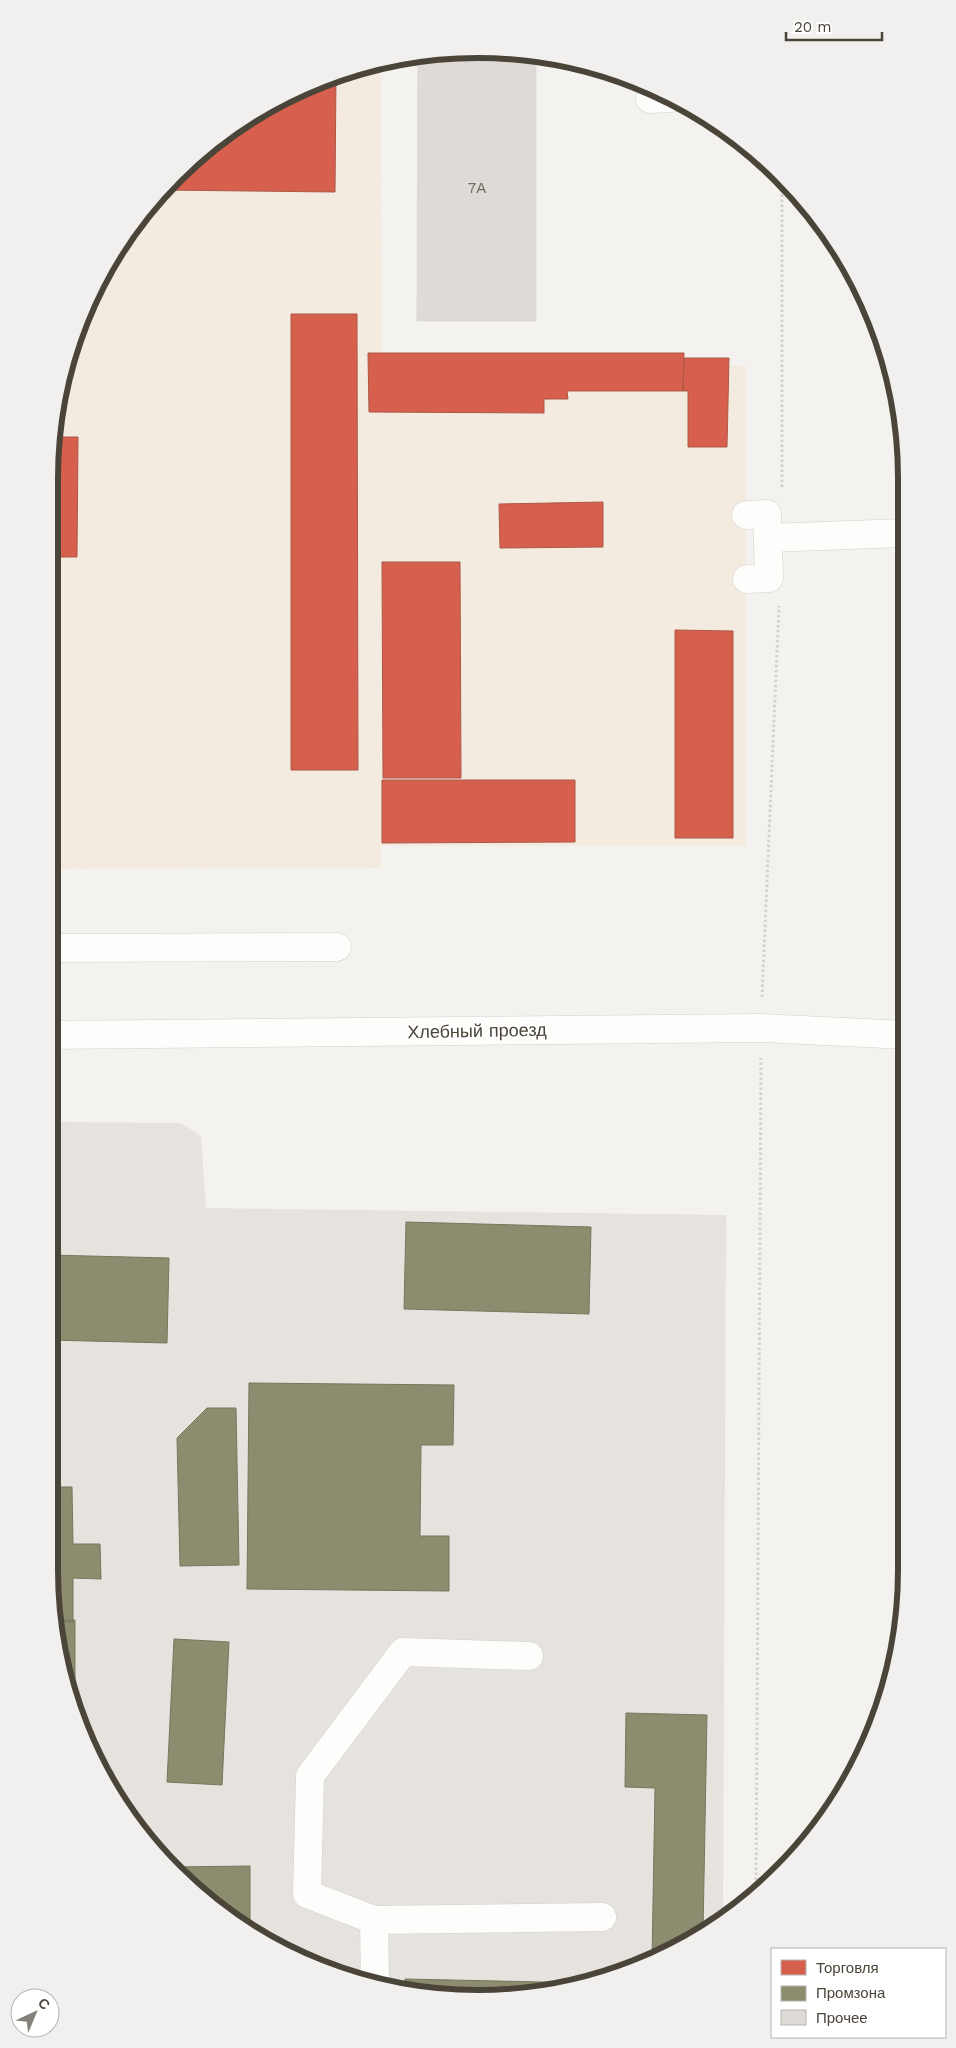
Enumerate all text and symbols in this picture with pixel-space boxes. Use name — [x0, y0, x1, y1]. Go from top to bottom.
scale bar — [786, 10, 882, 42]
text: 20 m — [794, 18, 832, 36]
house number: 7А — [468, 179, 486, 197]
street label: Хлебный проезд — [407, 1019, 547, 1042]
legend — [771, 1948, 946, 2038]
text: Торговля — [816, 1959, 879, 1977]
text: Промзона — [816, 1984, 886, 2002]
north arrow — [10, 1988, 60, 2038]
text: С — [35, 1994, 53, 2013]
text: Прочее — [816, 2009, 868, 2027]

